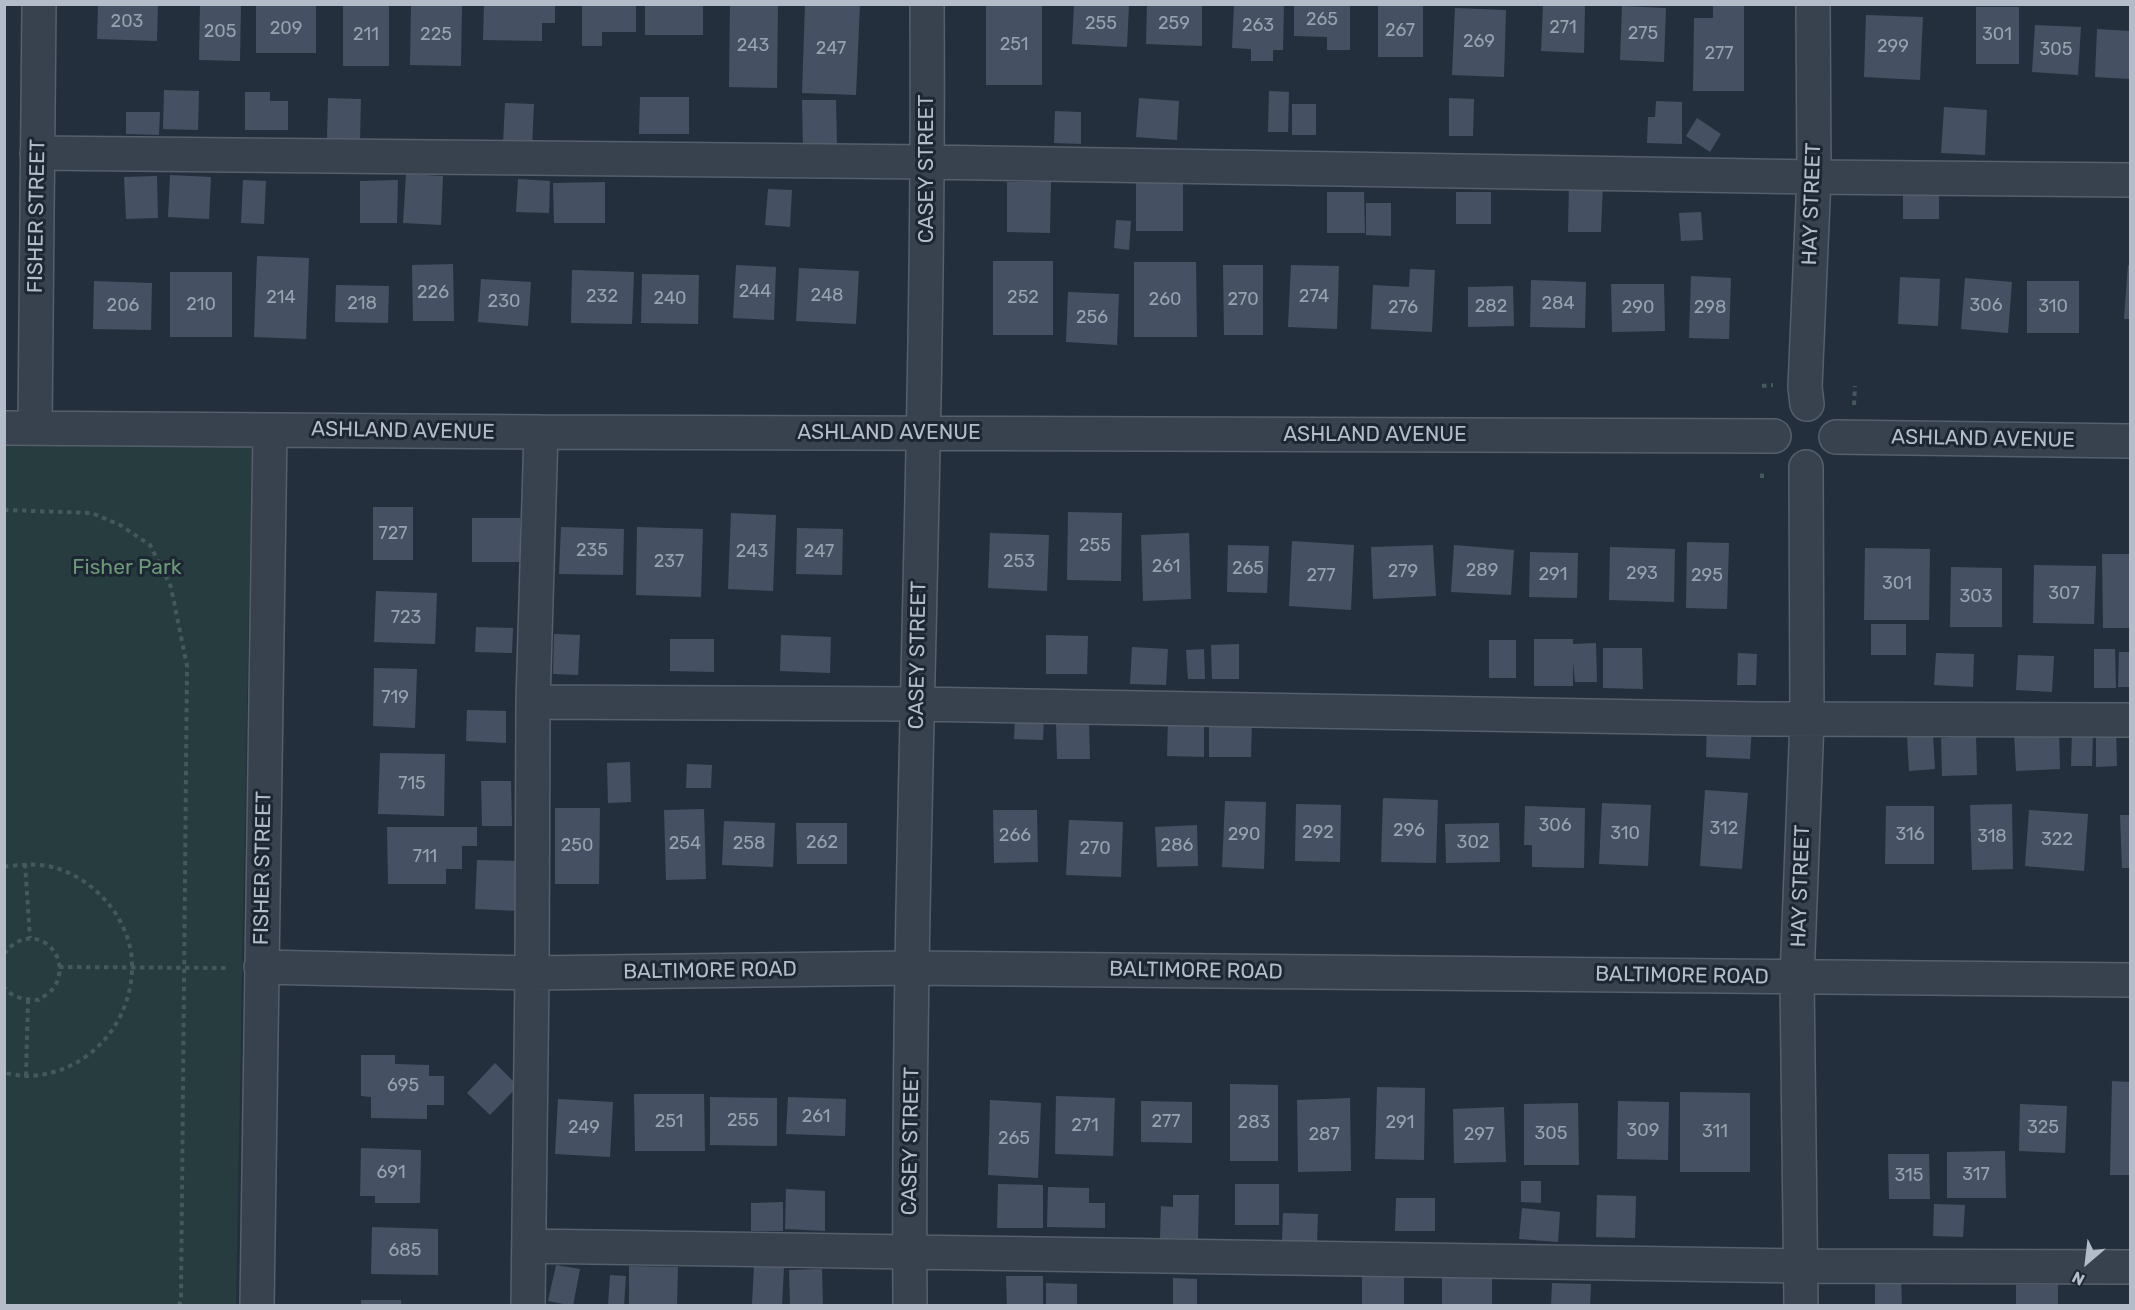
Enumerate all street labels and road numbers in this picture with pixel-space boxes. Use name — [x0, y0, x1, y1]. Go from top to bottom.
street label: CASEY STREET — [914, 95, 940, 243]
street label: FISHER STREET — [23, 139, 51, 293]
street label: HAY STREET — [1797, 142, 1827, 266]
street label: ASHLAND AVENUE — [311, 417, 495, 445]
street label: ASHLAND AVENUE — [797, 420, 981, 446]
street label: ASHLAND AVENUE — [1283, 422, 1467, 448]
street label: ASHLAND AVENUE — [1891, 425, 2075, 453]
street label: CASEY STREET — [904, 580, 932, 730]
street label: FISHER STREET — [249, 791, 277, 945]
street label: HAY STREET — [1786, 824, 1816, 948]
street label: BALTIMORE ROAD — [623, 957, 797, 985]
street label: BALTIMORE ROAD — [1109, 957, 1283, 985]
street label: BALTIMORE ROAD — [1595, 962, 1769, 990]
street label: CASEY STREET — [897, 1066, 925, 1216]

